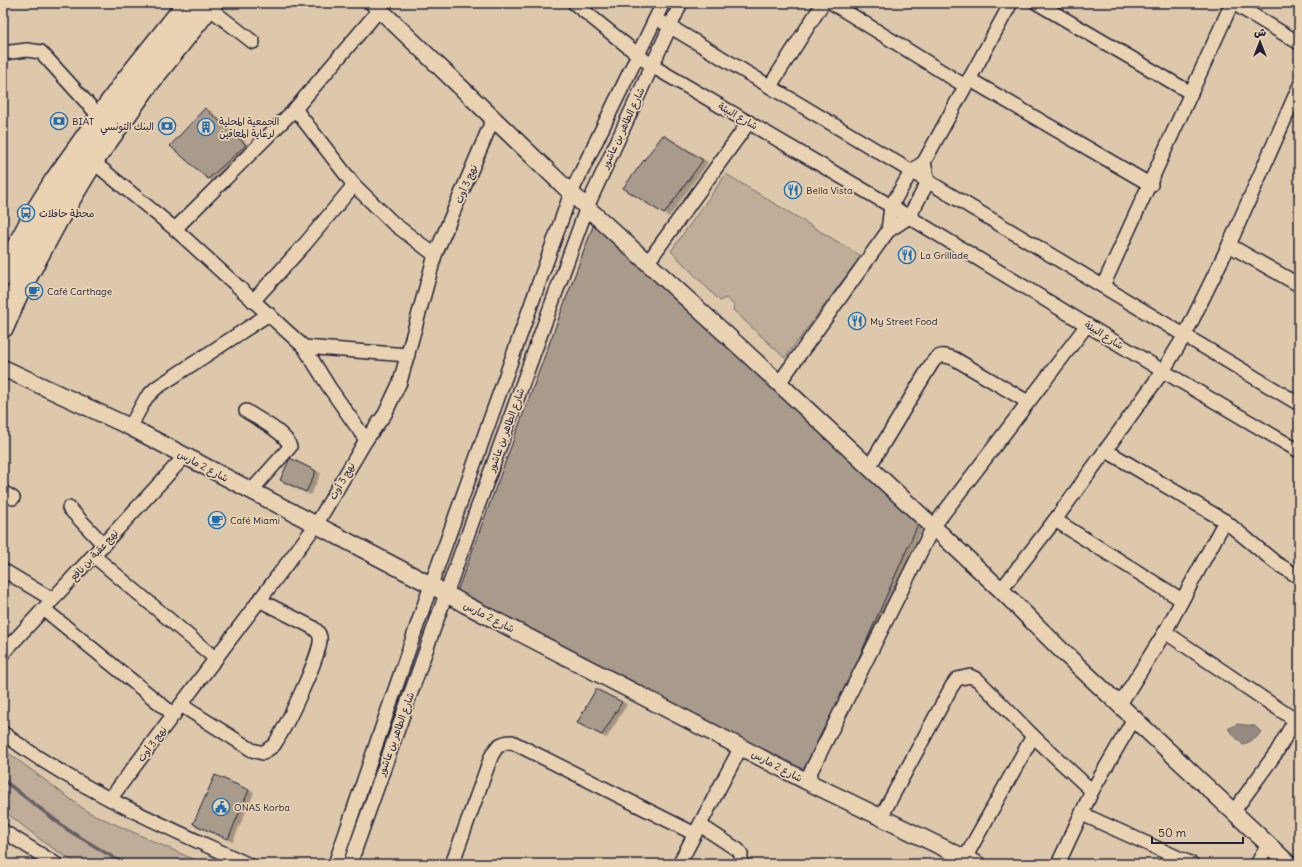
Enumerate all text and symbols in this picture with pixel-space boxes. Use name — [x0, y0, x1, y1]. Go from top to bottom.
north arrow — [1240, 22, 1280, 62]
text: ش — [1254, 25, 1266, 39]
street label: شارع الطاهر بن عاشور — [598, 85, 649, 172]
street label: شارع البيئة — [715, 99, 760, 134]
bank icon: BIAT — [49, 111, 69, 131]
place label: BIAT — [72, 115, 94, 128]
place label: الجمعية المحلية لرعاية المعاقين — [219, 115, 279, 140]
bank icon: البنك التونسي — [157, 116, 177, 136]
building icon: الجمعية المحلية لرعاية المعاقين — [196, 117, 216, 137]
place label: البنك التونسي — [100, 120, 154, 136]
street label: نهج 3 أوت — [452, 162, 481, 206]
restaurant icon: Bella Vista — [783, 180, 803, 200]
place label: Bella Vista — [806, 184, 853, 197]
bus stop icon: محطة حافلات — [16, 203, 36, 223]
place label: محطة حافلات — [39, 207, 94, 220]
restaurant icon: La Grillade — [897, 245, 917, 265]
place label: La Grillade — [920, 249, 968, 262]
cafe icon: Café Carthage — [24, 281, 44, 301]
place label: Café Carthage — [47, 285, 112, 298]
restaurant icon: My Street Food — [847, 311, 867, 331]
place label: My Street Food — [870, 315, 938, 328]
street label: شارع البيئة — [1082, 318, 1126, 353]
street label: شارع الطاهر بن عاشور — [485, 386, 528, 475]
street label: شارع 2 مارس — [175, 447, 231, 486]
street label: نهج 3 أوت — [326, 460, 359, 503]
cafe icon: Café Miami — [207, 510, 227, 530]
place label: Café Miami — [230, 514, 280, 527]
street label: نهج عقبة بن نافع — [67, 527, 123, 585]
street label: شارع 2 مارس — [461, 599, 517, 636]
street label: شارع الطاهر بن عاشور — [375, 690, 418, 779]
street label: نهج 3 أوت — [134, 724, 170, 765]
street label: شارع 2 مارس — [749, 747, 805, 786]
public building icon: ONAS Korba — [211, 797, 231, 817]
place label: ONAS Korba — [234, 801, 290, 814]
scale bar — [1152, 819, 1243, 845]
text: 50 m — [1158, 825, 1187, 840]

